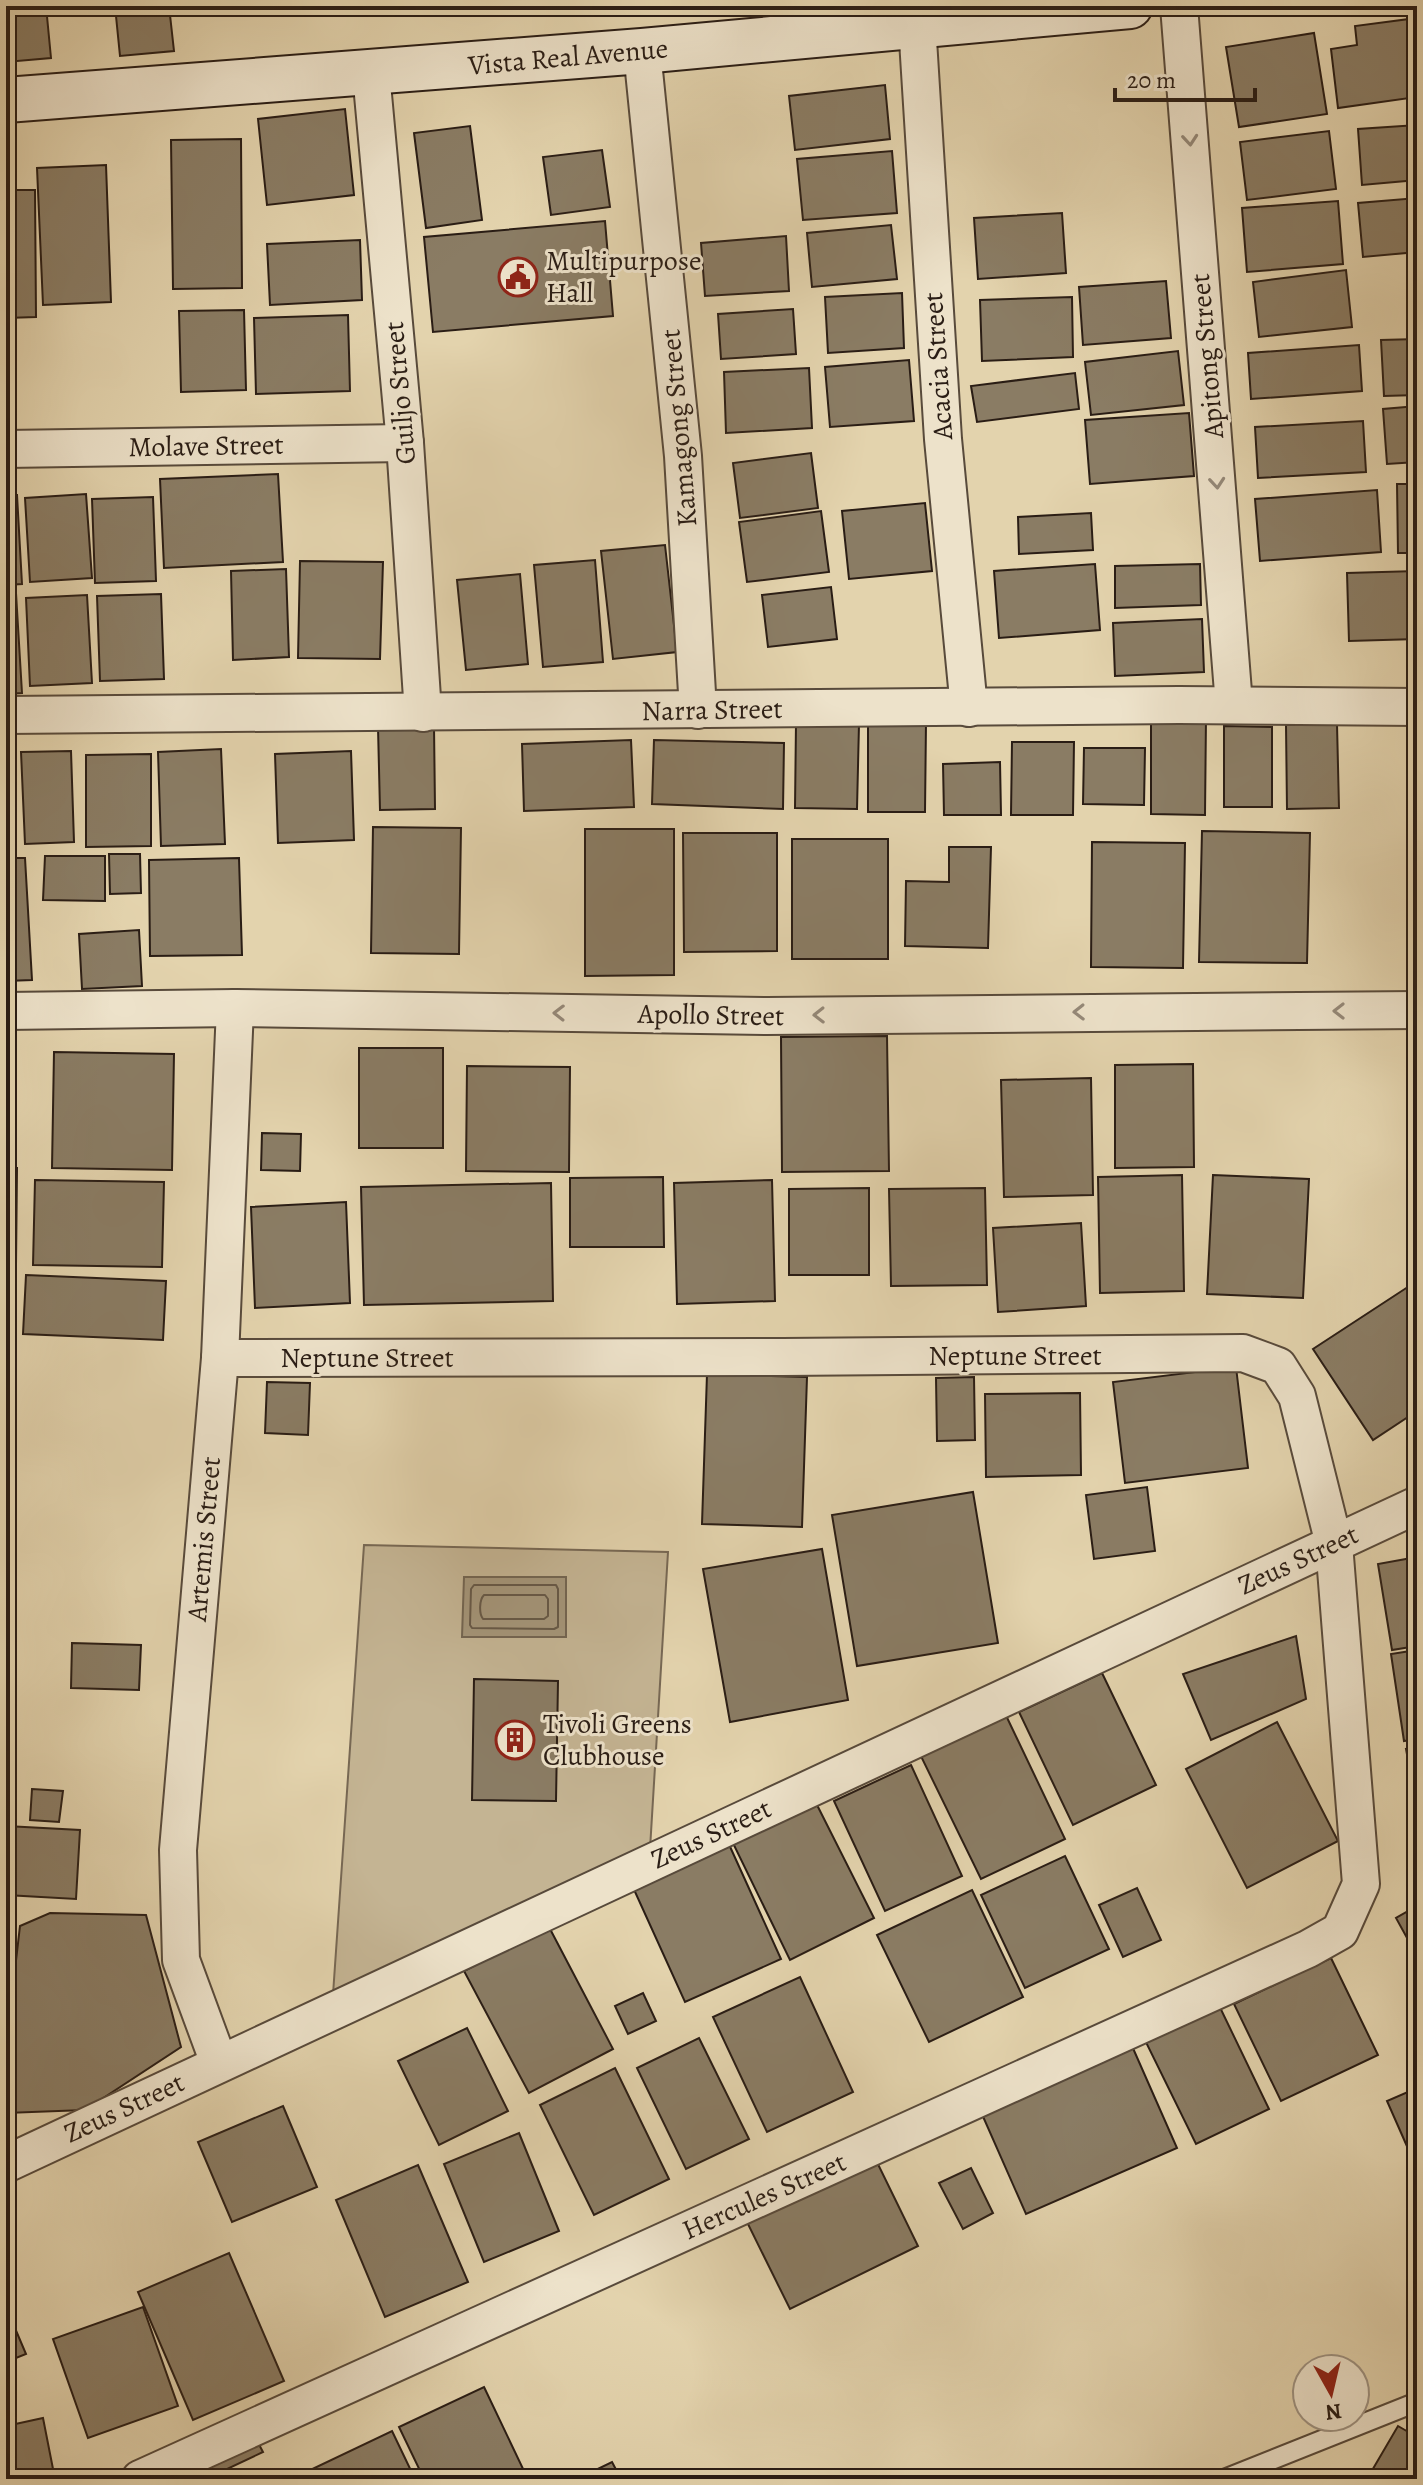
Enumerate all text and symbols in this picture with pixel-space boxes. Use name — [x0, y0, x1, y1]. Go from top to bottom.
street label: Vista Real Avenue — [465, 29, 670, 85]
scale bar — [1115, 52, 1255, 102]
text: 20 m — [1127, 64, 1176, 96]
one-way arrow — [1181, 134, 1198, 147]
place label: Multipurpose Hall — [546, 242, 701, 312]
public building icon: Multipurpose Hall — [497, 256, 539, 298]
street label: Apitong Street — [1181, 272, 1233, 441]
street label: Acacia Street — [914, 291, 962, 442]
street label: Guiljo Street — [375, 320, 425, 466]
street label: Kamagong Street — [651, 328, 707, 528]
street label: Molave Street — [128, 426, 284, 466]
one-way arrow — [1208, 476, 1225, 489]
street label: Narra Street — [641, 690, 783, 730]
street label: Apollo Street — [636, 995, 785, 1035]
one-way arrow — [1332, 1002, 1345, 1020]
one-way arrow — [1072, 1003, 1085, 1021]
one-way arrow — [552, 1004, 565, 1022]
one-way arrow — [812, 1007, 825, 1024]
street label: Neptune Street — [928, 1337, 1102, 1375]
street label: Neptune Street — [280, 1339, 454, 1377]
street label: Artemis Street — [178, 1455, 230, 1624]
street label: Zeus Street — [1232, 1516, 1364, 1604]
place label: Tivoli Greens Clubhouse — [543, 1705, 692, 1775]
building icon: Tivoli Greens Clubhouse — [494, 1719, 536, 1761]
street label: Zeus Street — [645, 1790, 777, 1878]
street label: Zeus Street — [58, 2064, 190, 2152]
street label: Hercules Street — [676, 2143, 852, 2249]
north arrow — [1291, 2353, 1371, 2433]
text: N — [1324, 2396, 1344, 2428]

